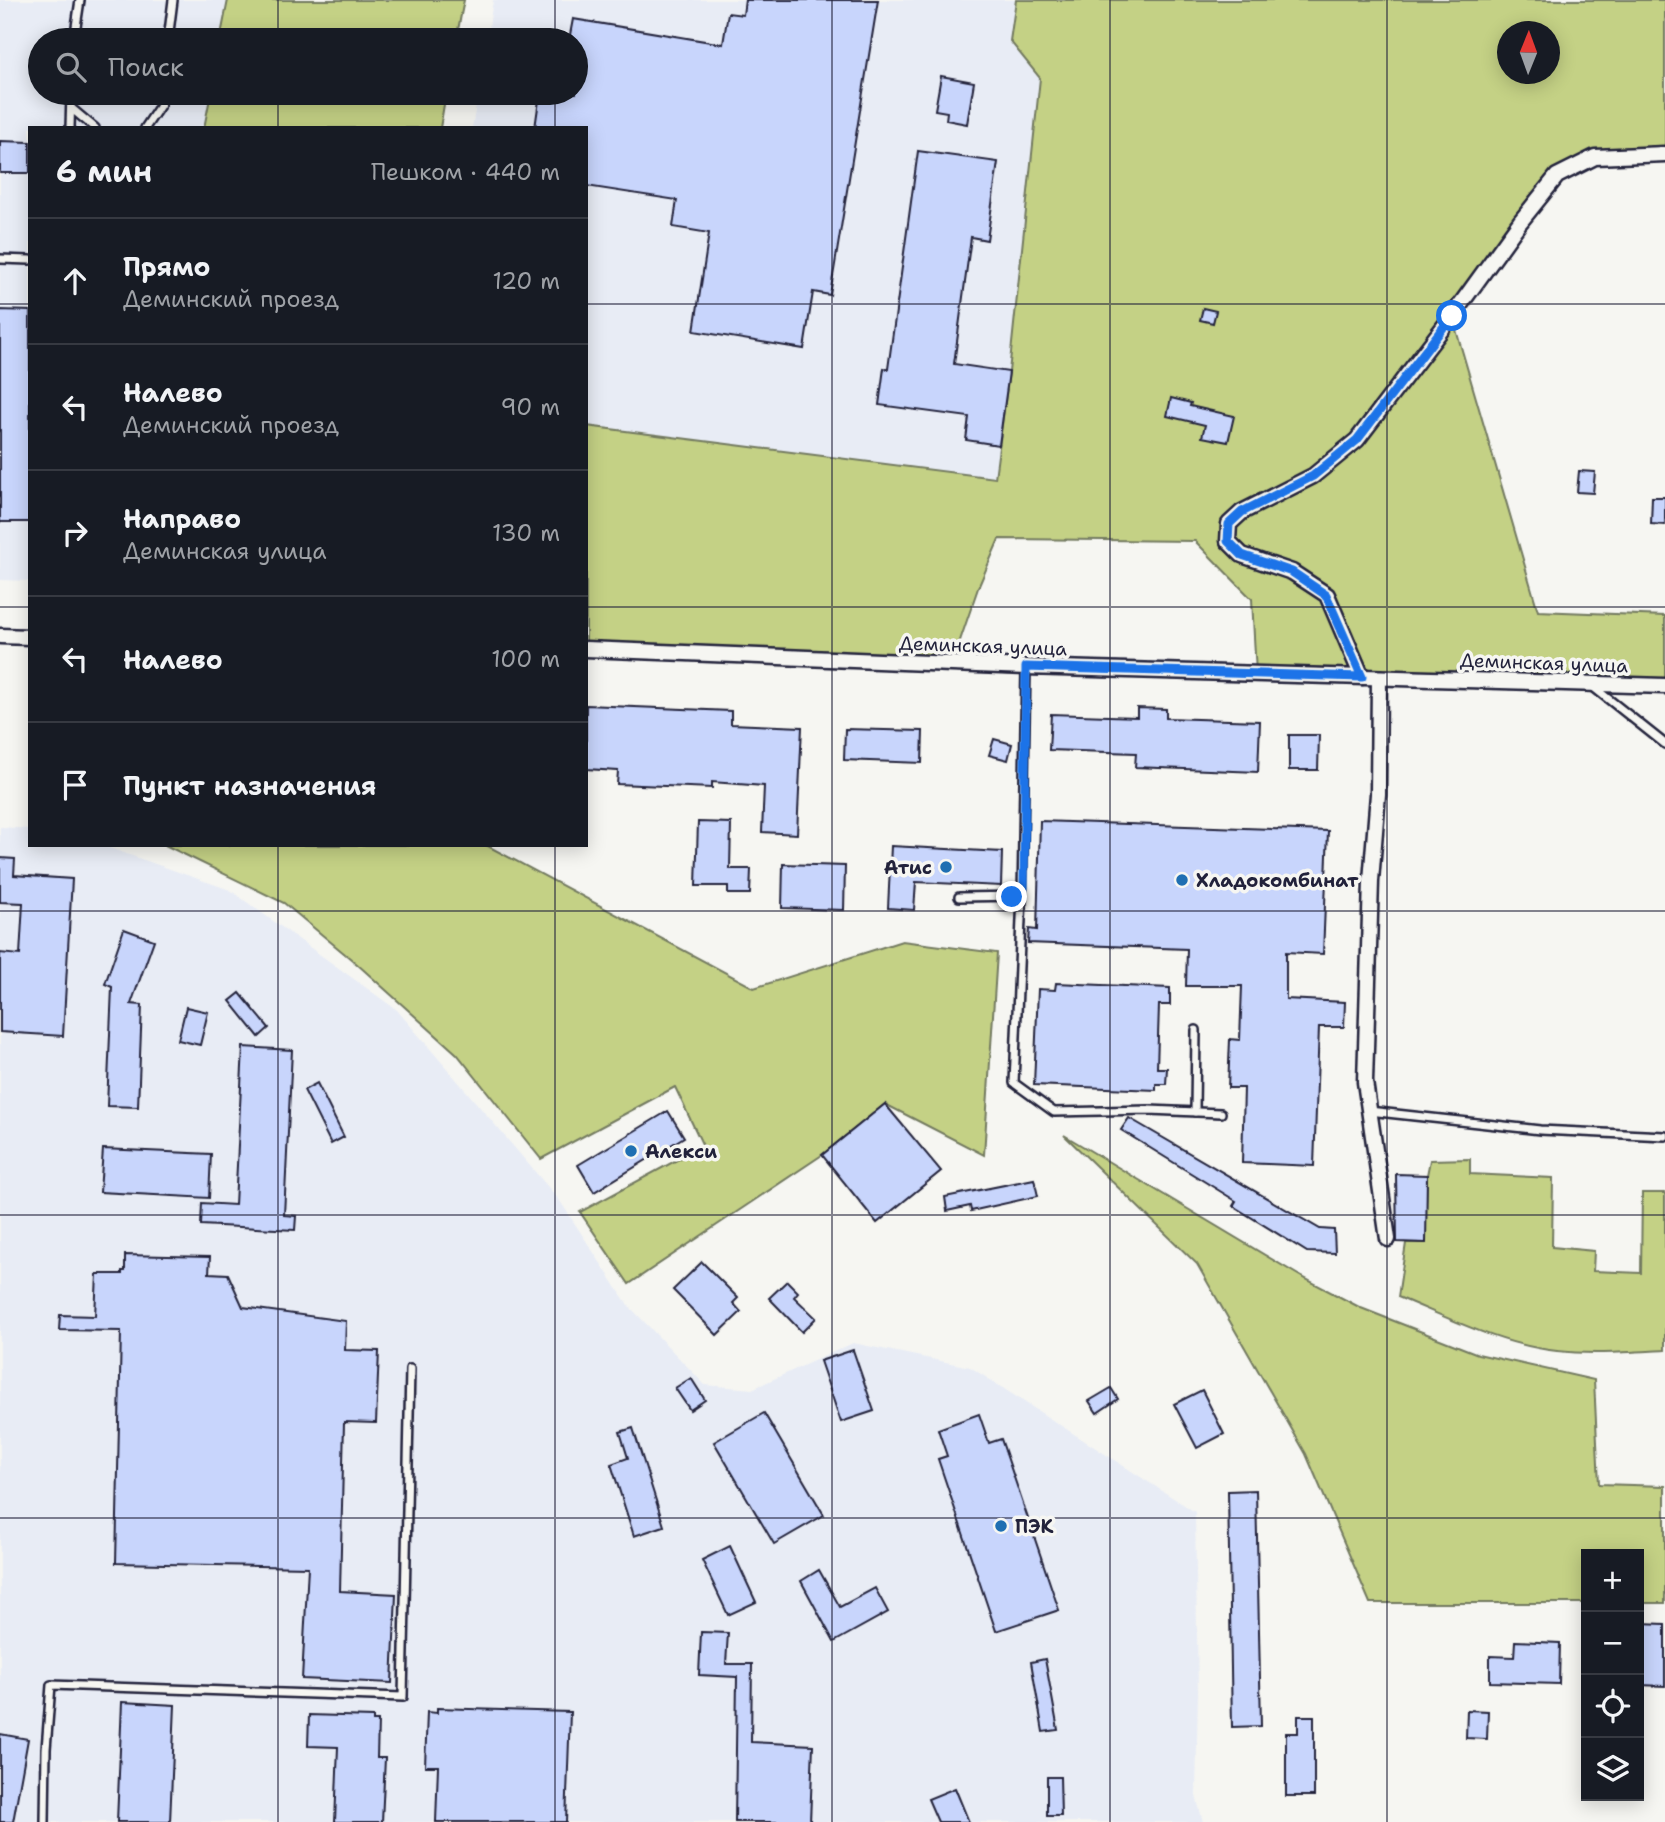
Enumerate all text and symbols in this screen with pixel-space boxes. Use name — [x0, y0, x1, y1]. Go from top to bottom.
north arrow — [1497, 21, 1560, 84]
search box — [28, 28, 588, 105]
icon: search — [52, 48, 90, 86]
text: Поиск — [108, 49, 184, 84]
text: 6 мин — [56, 151, 152, 192]
text: Пешком · 440 m — [371, 157, 560, 187]
text: Прямо — [123, 249, 211, 284]
icon: ahead — [56, 262, 94, 300]
text: 120 m — [492, 266, 560, 296]
text: Деминский проезд — [123, 284, 339, 314]
route start — [1436, 300, 1467, 331]
text: Налево — [123, 375, 223, 410]
icon: left — [56, 388, 94, 426]
text: 90 m — [500, 392, 560, 422]
text: Деминский проезд — [123, 410, 339, 440]
text: Направо — [123, 501, 241, 536]
icon: right — [56, 514, 94, 552]
text: 130 m — [492, 518, 560, 548]
text: Деминская улица — [123, 536, 327, 566]
street label: Деминская улица — [899, 631, 1068, 661]
icon: left — [56, 640, 94, 678]
text: Налево — [123, 642, 223, 677]
text: 100 m — [491, 644, 560, 674]
street label: Деминская улица — [1460, 648, 1629, 678]
icon: arrive — [56, 766, 94, 804]
text: Пункт назначения — [123, 768, 376, 803]
place label: Атис — [884, 855, 932, 880]
marker: Атис — [938, 859, 954, 875]
place label: Хладокомбинат — [1196, 868, 1359, 893]
marker: Хладокомбинат — [1174, 872, 1190, 888]
route end — [996, 881, 1027, 912]
place label: Алекси — [645, 1139, 717, 1164]
marker: Алекси — [623, 1143, 639, 1159]
place label: ПЭК — [1015, 1514, 1053, 1539]
marker: ПЭК — [993, 1518, 1009, 1534]
map controls — [1581, 1549, 1644, 1801]
button: + — [1581, 1549, 1644, 1612]
button: − — [1581, 1612, 1644, 1675]
button: locate — [1581, 1675, 1644, 1738]
button: layers — [1581, 1738, 1644, 1801]

